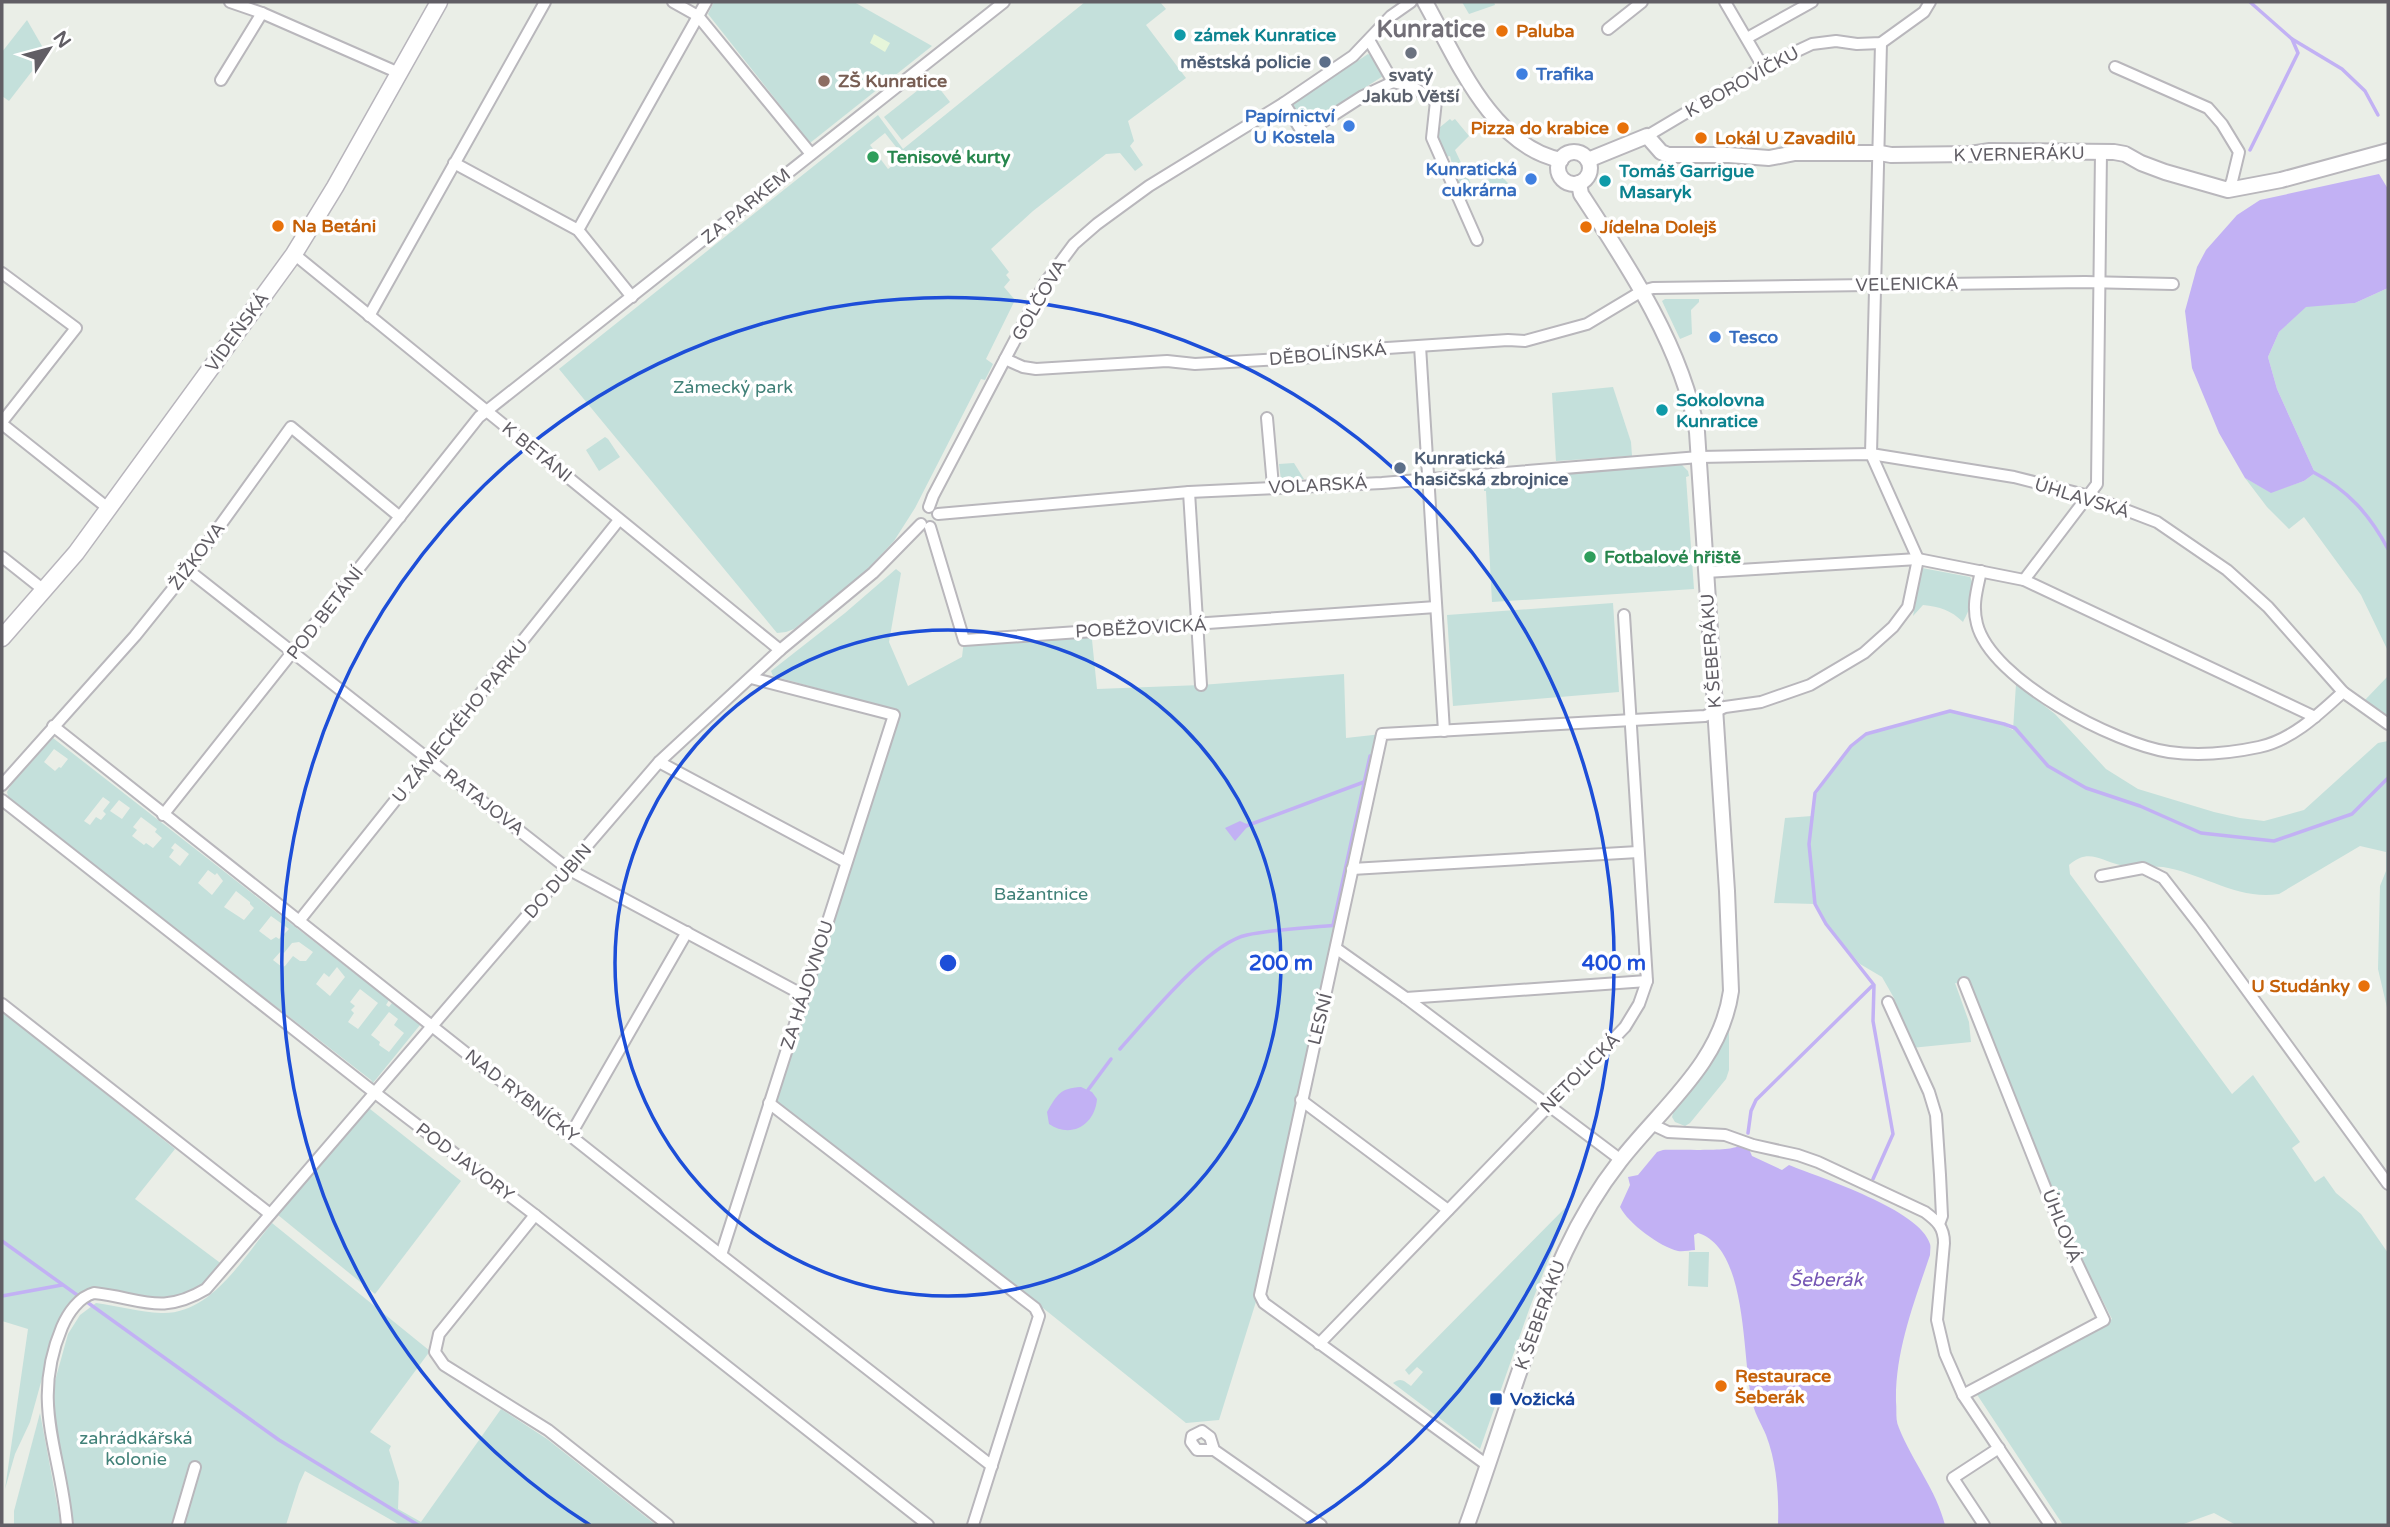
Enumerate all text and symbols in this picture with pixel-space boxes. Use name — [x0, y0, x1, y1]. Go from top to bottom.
north arrow — [14, 14, 84, 84]
district label: Kunratice — [1376, 15, 1486, 44]
place label: Paluba — [1516, 20, 1575, 42]
marker: Paluba — [1494, 23, 1510, 39]
place label: zámek Kunratice — [1194, 24, 1336, 46]
text: N — [49, 27, 75, 52]
marker: zámek Kunratice — [1172, 27, 1188, 43]
street label: K BOROVÍČKU — [1681, 42, 1803, 122]
marker: svatý Jakub Větší — [1403, 45, 1419, 61]
place label: městská policie — [1180, 51, 1311, 73]
marker: městská policie — [1317, 54, 1333, 70]
place label: Trafika — [1535, 63, 1594, 85]
place label: svatý Jakub Větší — [1361, 64, 1460, 107]
marker: Trafika — [1514, 66, 1530, 82]
place label: ZŠ Kunratice — [838, 70, 947, 92]
marker: ZŠ Kunratice — [816, 73, 832, 89]
place label: Papírnictví U Kostela — [1245, 105, 1336, 148]
place label: Pizza do krabice — [1470, 117, 1609, 139]
marker: Papírnictví U Kostela — [1341, 118, 1357, 134]
marker: Pizza do krabice — [1615, 120, 1631, 136]
place label: Lokál U Zavadilů — [1715, 127, 1856, 149]
marker: Lokál U Zavadilů — [1693, 130, 1709, 146]
street label: K VERNERÁKU — [1953, 142, 2085, 166]
place label: Tenisové kurty — [886, 146, 1011, 168]
marker: Tenisové kurty — [865, 149, 881, 165]
place label: Kunratická cukrárna — [1426, 158, 1517, 201]
place label: Tomáš Garrigue Masaryk — [1618, 160, 1754, 203]
street label: ZA PARKEM — [697, 163, 795, 249]
marker: Kunratická cukrárna — [1523, 171, 1539, 187]
marker: Tomáš Garrigue Masaryk — [1597, 173, 1613, 189]
place label: Na Betáni — [292, 215, 376, 237]
place label: Jídelna Dolejš — [1599, 216, 1717, 238]
marker: Na Betáni — [270, 218, 286, 234]
marker: Jídelna Dolejš — [1578, 219, 1594, 235]
street label: GOLČOVA — [1007, 255, 1071, 345]
street label: VELENICKÁ — [1855, 272, 1959, 296]
street label: VÍDEŇSKÁ — [201, 288, 273, 376]
place label: Tesco — [1728, 326, 1778, 348]
marker: Tesco — [1707, 329, 1723, 345]
street label: DĚBOLÍNSKÁ — [1268, 338, 1388, 370]
park label: Zámecký park — [673, 376, 793, 398]
place label: Sokolovna Kunratice — [1676, 389, 1765, 432]
marker: Sokolovna Kunratice — [1654, 402, 1670, 418]
street label: K BETÁNI — [498, 417, 576, 487]
place label: Kunratická hasičská zbrojnice — [1414, 447, 1568, 490]
marker: Kunratická hasičská zbrojnice — [1392, 460, 1408, 476]
street label: VOLARSKÁ — [1268, 471, 1368, 499]
street label: ÚHLAVSKÁ — [2032, 473, 2132, 523]
street label: ŽIŽKOVA — [164, 518, 230, 594]
place label: Fotbalové hřiště — [1604, 546, 1741, 568]
marker: Fotbalové hřiště — [1582, 549, 1598, 565]
street label: POD BETÁNÍ — [282, 562, 368, 664]
street label: K ŠEBERÁKU — [1696, 593, 1726, 709]
street label: POBĚŽOVICKÁ — [1075, 614, 1207, 642]
street label: U ZÁMECKÉHO PARKU — [387, 635, 533, 807]
street label: RATAJOVA — [439, 764, 529, 840]
street label: DO DUBIN — [520, 839, 596, 923]
park label: Bažantnice — [994, 883, 1088, 905]
street label: ZA HÁJOVNOU — [776, 918, 838, 1052]
centre of rings — [936, 951, 960, 975]
text: 200 m — [1249, 951, 1313, 976]
text: 400 m — [1582, 951, 1646, 976]
place label: U Studánky — [2251, 975, 2350, 997]
marker: U Studánky — [2356, 978, 2372, 994]
street label: LESNÍ — [1303, 991, 1337, 1047]
street label: NETOLICKÁ — [1535, 1028, 1625, 1118]
street label: NAD RYBNÍČKY — [461, 1045, 584, 1148]
street label: POD JAVORY — [412, 1118, 519, 1206]
street label: ÚHLOVÁ — [2037, 1186, 2087, 1266]
street label: K ŠEBERÁKU — [1510, 1257, 1570, 1373]
water label: Šeberák — [1789, 1269, 1864, 1291]
place label: Restaurace Šeberák — [1735, 1365, 1831, 1408]
marker: Restaurace Šeberák — [1713, 1378, 1729, 1394]
place label: Vožická — [1510, 1388, 1575, 1410]
marker: Vožická — [1488, 1391, 1504, 1407]
park label: zahrádkářská kolonie — [79, 1427, 193, 1470]

